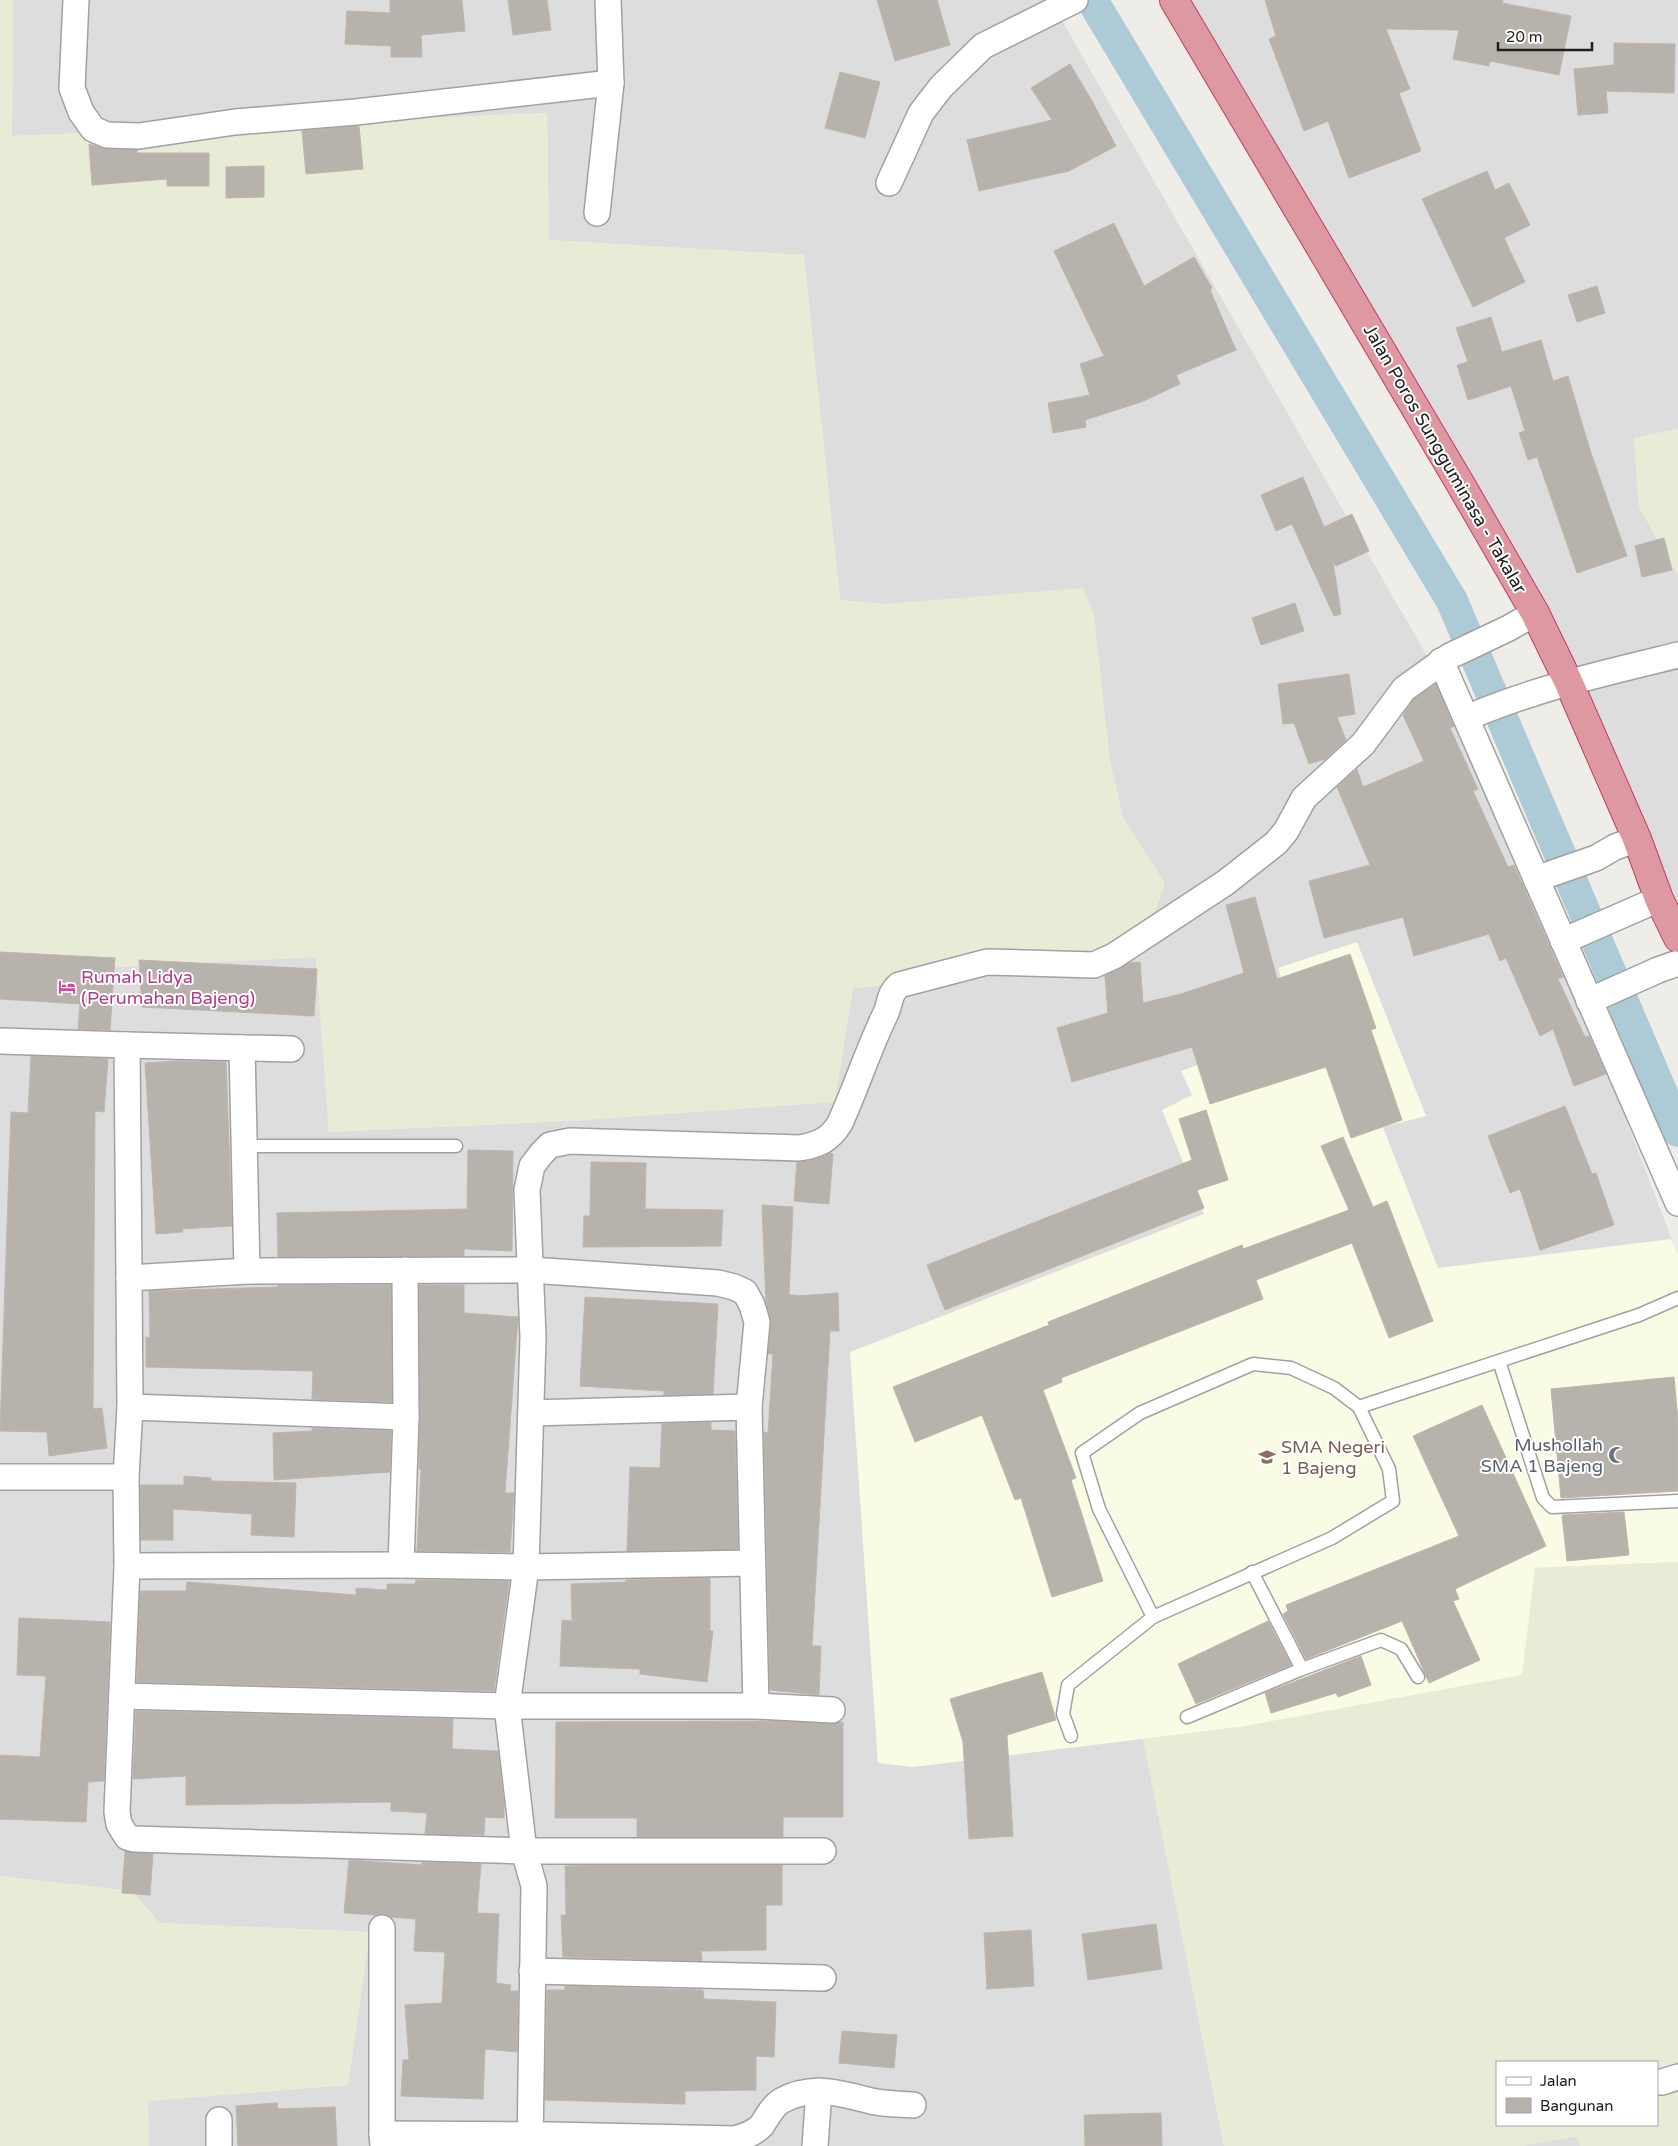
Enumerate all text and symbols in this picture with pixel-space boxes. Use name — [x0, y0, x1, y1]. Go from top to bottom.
scale bar — [1498, 20, 1592, 52]
text: 20 m — [1506, 28, 1543, 46]
street label: Jalan Poros Sungguminasa - Takalar — [1359, 320, 1531, 598]
place label: Rumah Lidya (Perumahan Bajeng) — [81, 966, 255, 1009]
hotel icon: Rumah Lidya (Perumahan Bajeng) — [57, 977, 77, 997]
place label: Mushollah SMA 1 Bajeng — [1481, 1434, 1603, 1477]
place label: SMA Negeri 1 Bajeng — [1281, 1436, 1385, 1479]
mosque icon: Mushollah SMA 1 Bajeng — [1607, 1445, 1627, 1465]
school or university icon: SMA Negeri 1 Bajeng — [1257, 1447, 1277, 1467]
legend — [1496, 2061, 1658, 2126]
text: Jalan — [1540, 2072, 1577, 2090]
text: Bangunan — [1540, 2097, 1613, 2115]

